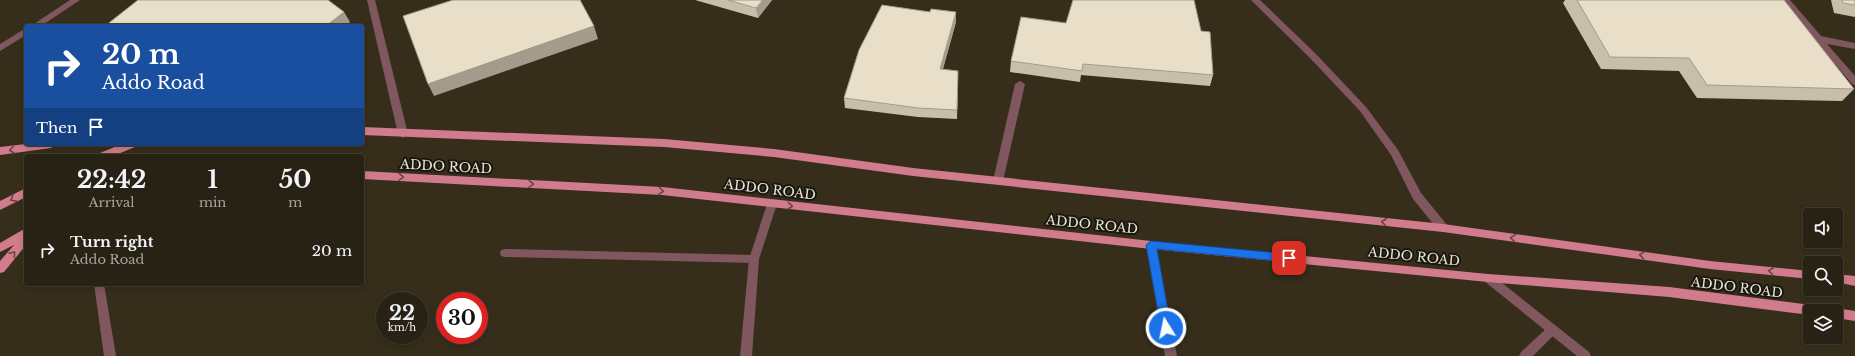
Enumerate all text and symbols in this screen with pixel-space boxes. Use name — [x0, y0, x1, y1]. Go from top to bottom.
text: 20 m — [102, 37, 180, 72]
icon: right — [36, 40, 88, 92]
text: Addo Road — [102, 72, 205, 94]
icon: arrive — [85, 116, 107, 138]
text: Then — [36, 118, 77, 137]
one-way arrow — [9, 145, 15, 154]
street label: ADDO ROAD — [398, 156, 493, 177]
text: 22:42 — [77, 165, 146, 194]
text: 1 — [207, 165, 218, 194]
text: 50 — [279, 165, 311, 194]
one-way arrow — [398, 173, 404, 182]
street label: ADDO ROAD — [722, 175, 817, 204]
one-way arrow — [528, 180, 534, 188]
one-way arrow — [658, 186, 664, 195]
one-way arrow — [10, 194, 17, 202]
text: Arrival — [88, 194, 134, 211]
text: min — [199, 194, 226, 211]
text: m — [288, 194, 302, 211]
one-way arrow — [787, 201, 793, 210]
map controls — [1803, 208, 1843, 344]
button: sound — [1803, 208, 1843, 248]
street label: ADDO ROAD — [1044, 211, 1139, 238]
one-way arrow — [1381, 217, 1387, 226]
text: Turn right — [70, 232, 153, 251]
one-way arrow — [1510, 233, 1516, 242]
icon: right — [36, 239, 58, 261]
text: 20 m — [312, 241, 352, 260]
pin — [1272, 241, 1306, 275]
street label: ADDO ROAD — [1366, 243, 1461, 270]
icon: arrive — [1278, 247, 1300, 269]
one-way arrow — [8, 251, 15, 258]
text: Addo Road — [70, 251, 144, 268]
one-way arrow — [1639, 251, 1645, 260]
button: search — [1803, 256, 1843, 296]
one-way arrow — [1768, 267, 1774, 276]
street label: ADDO ROAD — [1689, 273, 1784, 302]
speed limit sign: 30 — [436, 292, 488, 344]
text: 22 — [389, 301, 415, 325]
button: layers — [1803, 304, 1843, 344]
position arrow — [1145, 307, 1187, 349]
text: km/h — [388, 321, 416, 334]

